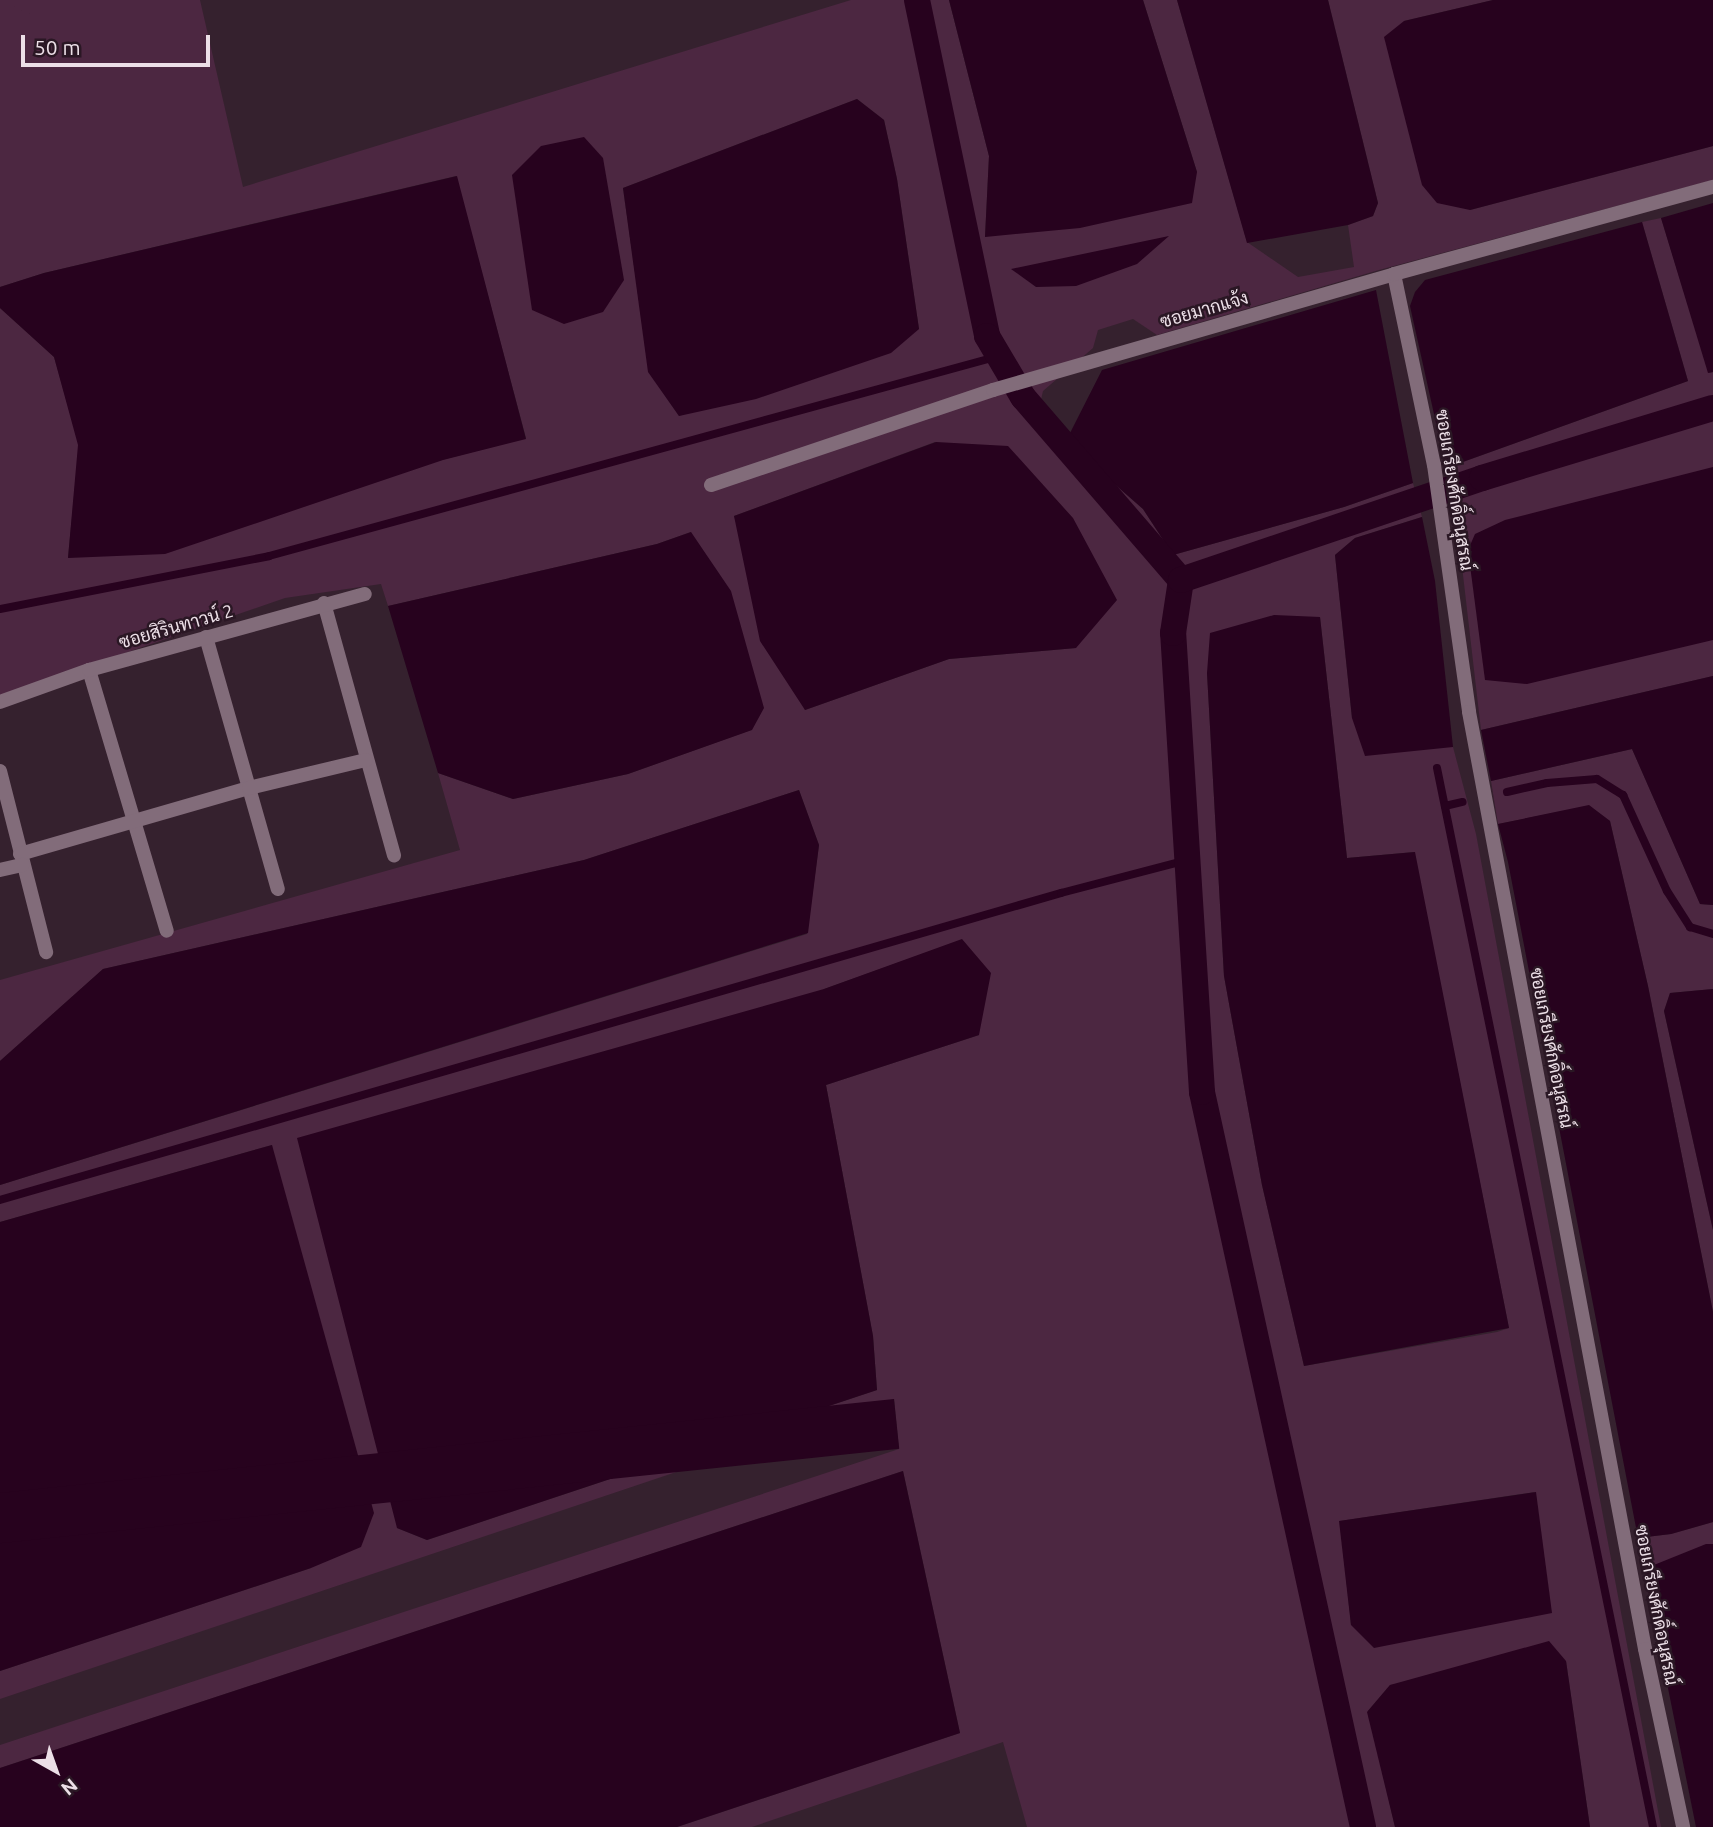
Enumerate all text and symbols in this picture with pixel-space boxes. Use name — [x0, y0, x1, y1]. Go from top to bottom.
scale bar — [24, 21, 214, 65]
text: 50 m — [34, 35, 81, 59]
street label: ซอยมากแจ้ง — [1157, 286, 1251, 332]
street label: ซอยเกรียงศักดิ์อนุสรณ์ — [1432, 408, 1478, 572]
street label: ซอยสิรินทาวน์ 2 — [116, 599, 236, 653]
street label: ซอยเกรียงศักดิ์อนุสรณ์ — [1526, 966, 1578, 1130]
street label: ซอยเกรียงศักดิ์อนุสรณ์ — [1631, 1523, 1683, 1687]
north arrow — [21, 1736, 91, 1806]
text: N — [57, 1774, 82, 1800]

